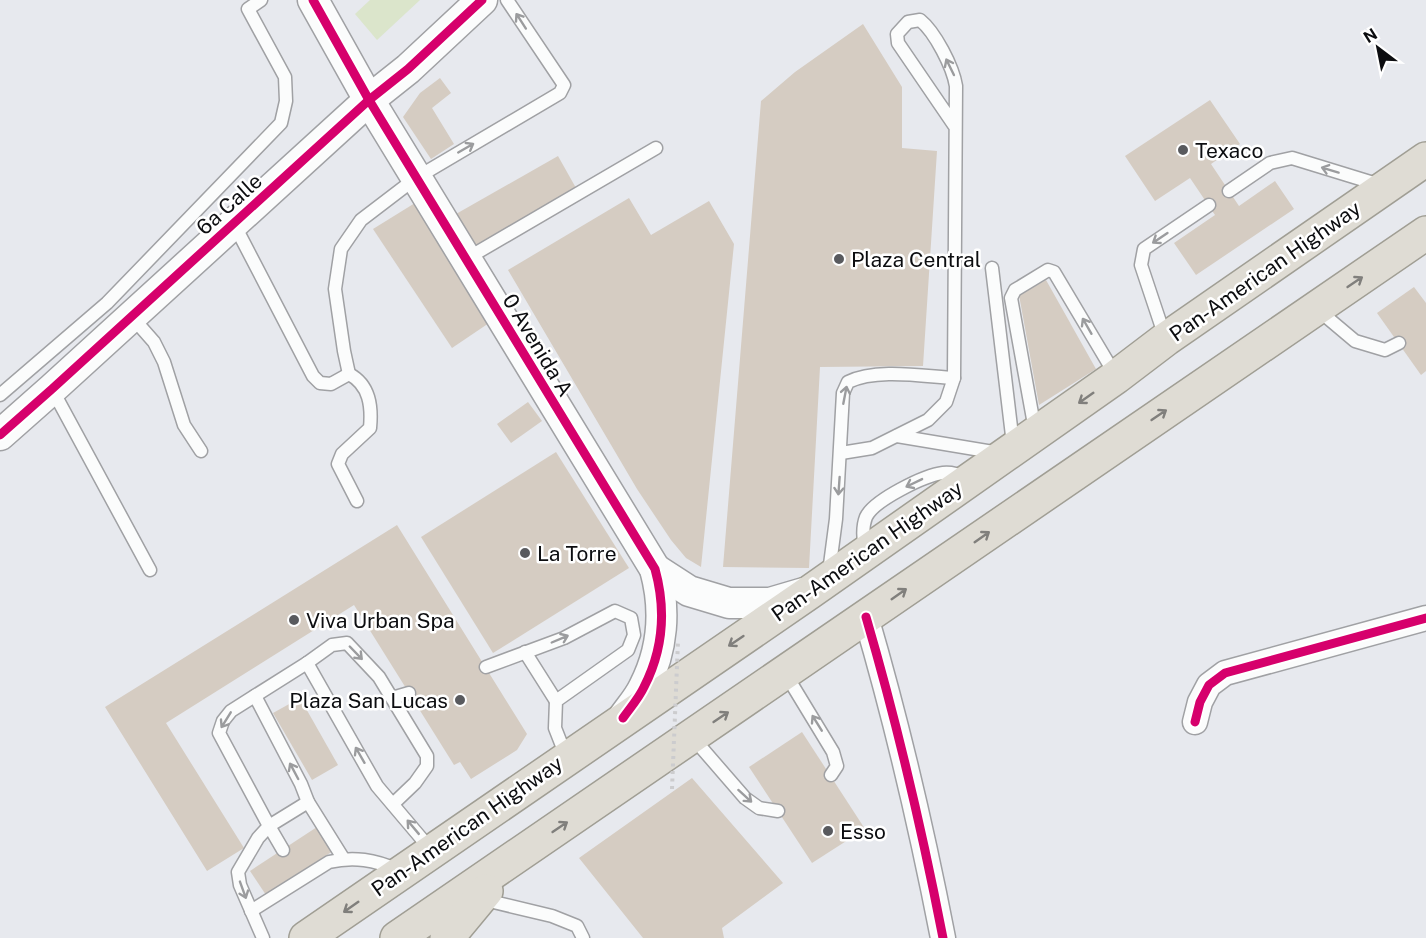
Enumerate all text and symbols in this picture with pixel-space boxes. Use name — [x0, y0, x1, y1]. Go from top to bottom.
one-way arrow — [515, 12, 528, 29]
north arrow — [1348, 18, 1408, 78]
text: N — [1360, 24, 1381, 47]
one-way arrow — [943, 59, 955, 77]
place label: Texaco — [1195, 138, 1263, 163]
one-way arrow — [457, 142, 474, 154]
marker: Texaco — [1176, 143, 1190, 157]
one-way arrow — [1321, 164, 1340, 175]
street label: 6a Calle — [191, 168, 267, 240]
street label: Pan-American Highway — [1165, 196, 1365, 346]
one-way arrow — [1152, 232, 1169, 244]
place label: Plaza Central — [851, 247, 981, 272]
marker: Plaza Central — [832, 252, 846, 266]
one-way arrow — [1346, 276, 1363, 288]
street label: 0 Avenida A — [498, 289, 578, 401]
one-way arrow — [1080, 318, 1092, 335]
one-way arrow — [840, 385, 851, 405]
one-way arrow — [1078, 392, 1095, 404]
one-way arrow — [1150, 409, 1167, 421]
one-way arrow — [833, 475, 844, 495]
street label: Pan-American Highway — [767, 476, 967, 626]
one-way arrow — [906, 477, 924, 489]
one-way arrow — [973, 531, 990, 543]
place label: La Torre — [537, 541, 617, 566]
marker: La Torre — [518, 546, 532, 560]
one-way arrow — [891, 588, 907, 600]
place label: Viva Urban Spa — [306, 608, 455, 633]
marker: Viva Urban Spa — [287, 613, 301, 627]
one-way arrow — [550, 633, 568, 644]
one-way arrow — [729, 635, 745, 647]
one-way arrow — [348, 645, 363, 660]
place label: Plaza San Lucas — [289, 688, 448, 713]
marker: Plaza San Lucas — [453, 693, 467, 707]
one-way arrow — [219, 711, 231, 728]
one-way arrow — [713, 711, 729, 723]
one-way arrow — [811, 716, 823, 732]
one-way arrow — [354, 747, 365, 765]
street label: Pan-American Highway — [367, 751, 567, 901]
one-way arrow — [288, 763, 300, 780]
one-way arrow — [737, 789, 752, 803]
place label: Esso — [840, 819, 886, 844]
one-way arrow — [406, 820, 420, 835]
one-way arrow — [552, 821, 568, 833]
marker: Esso — [821, 824, 835, 838]
one-way arrow — [238, 880, 249, 899]
one-way arrow — [343, 901, 360, 913]

